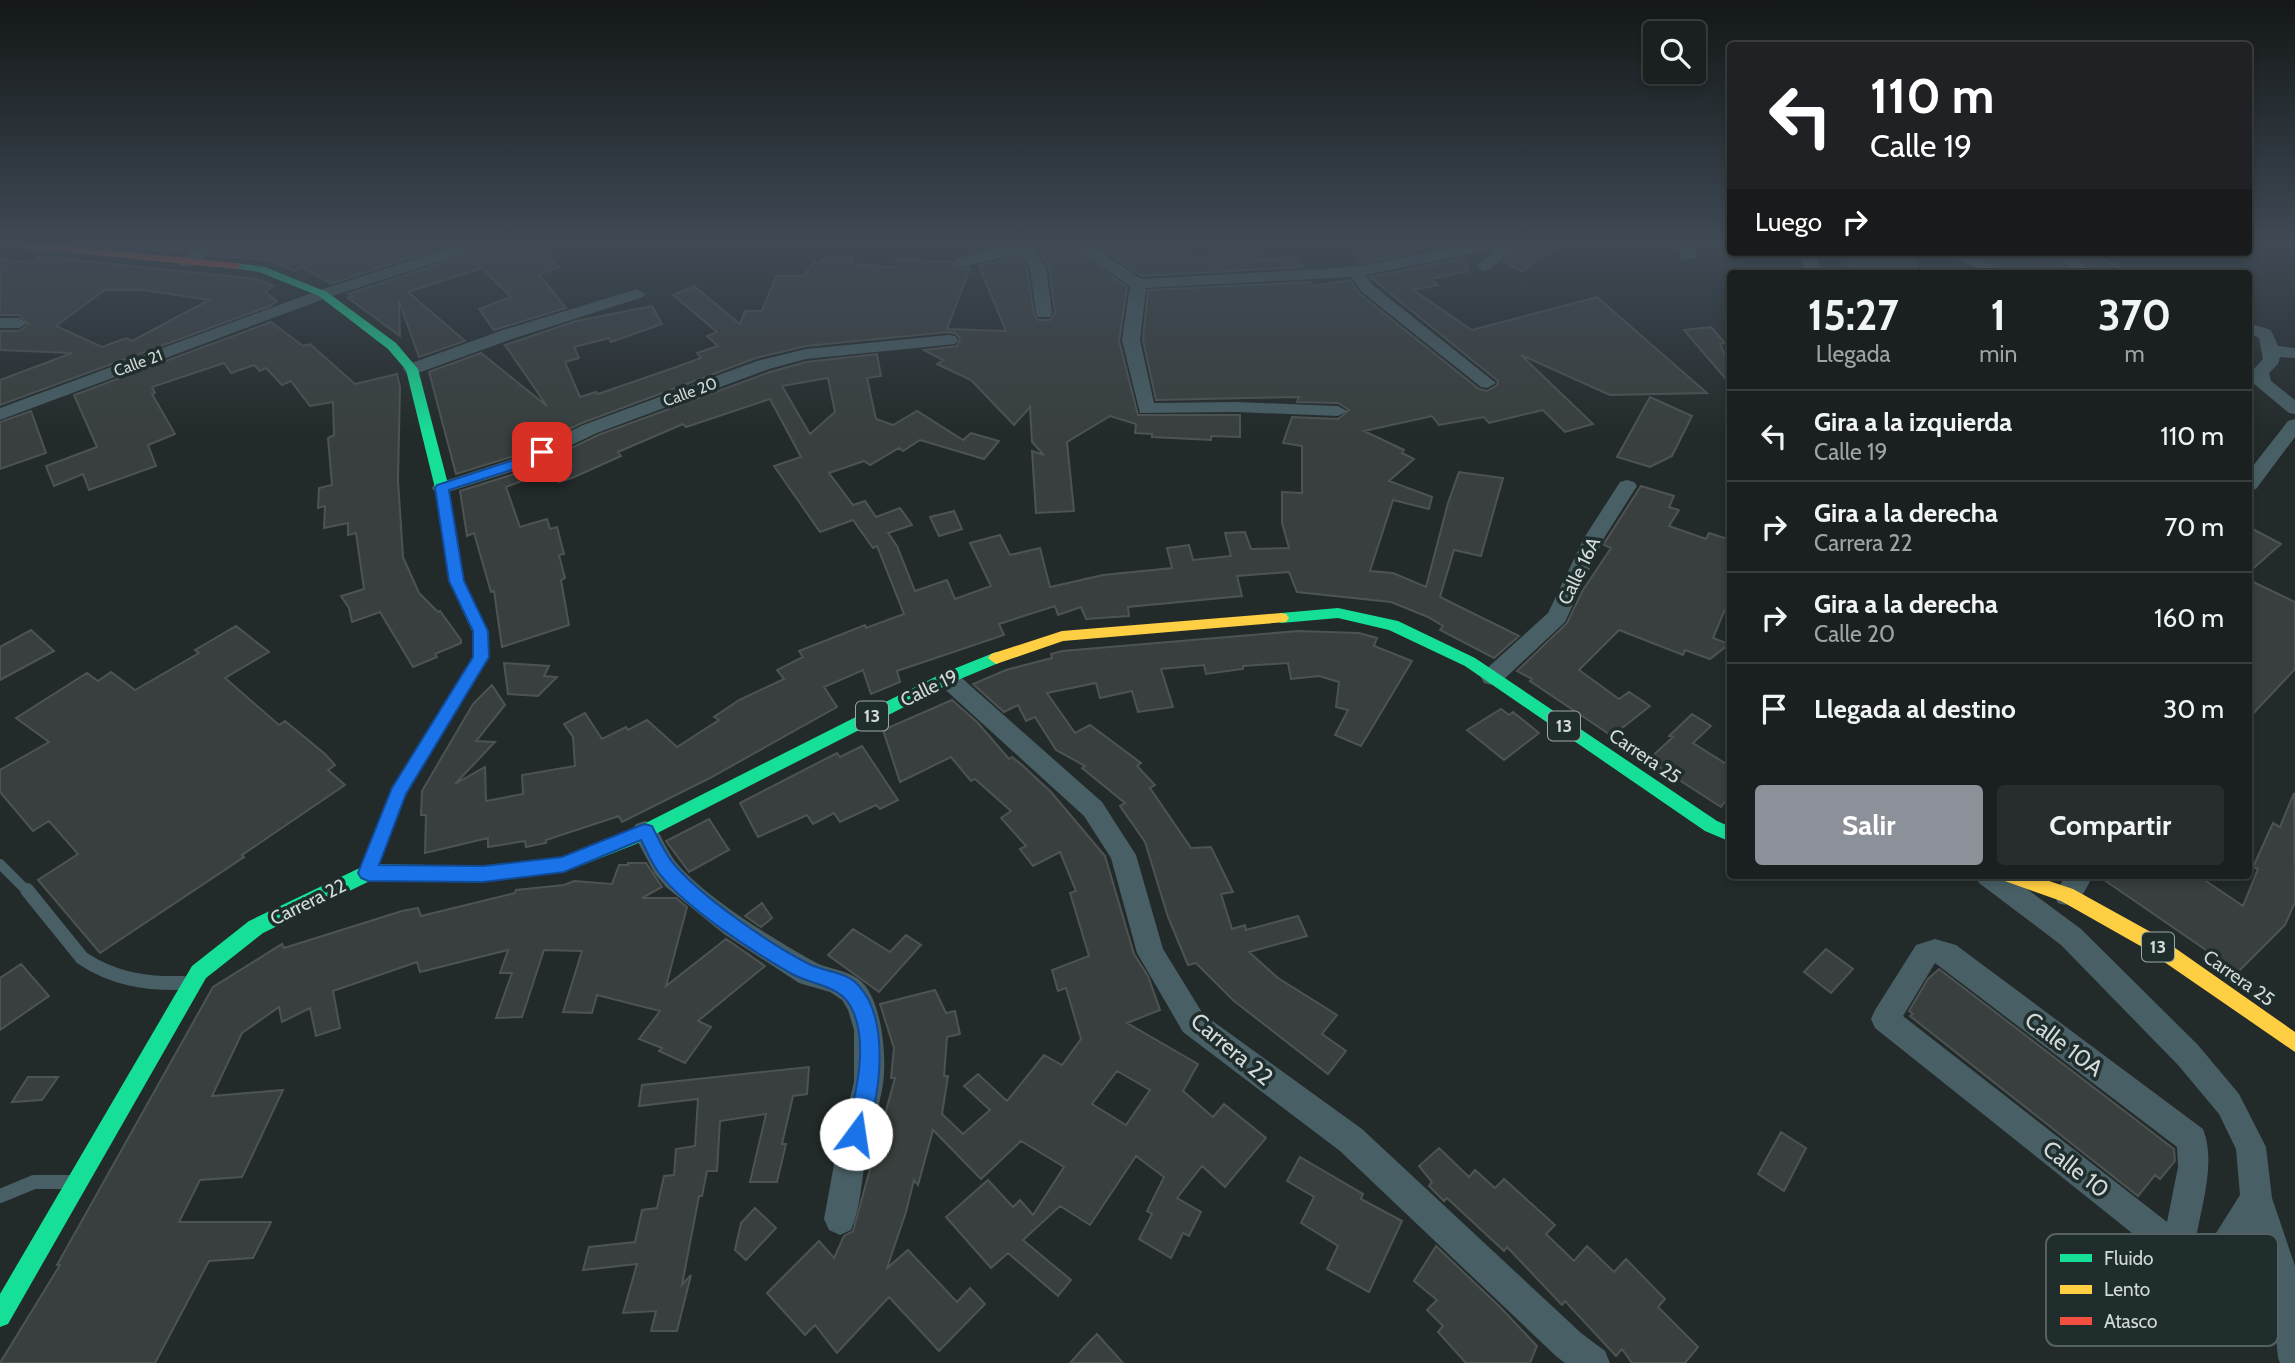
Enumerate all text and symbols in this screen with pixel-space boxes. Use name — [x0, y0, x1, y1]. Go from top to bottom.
map controls — [1643, 21, 1706, 84]
button: search — [1643, 21, 1706, 84]
text: 110 m — [1870, 66, 1994, 125]
icon: left — [1755, 70, 1846, 161]
text: Calle 19 — [1870, 126, 1972, 165]
icon: right — [1836, 203, 1874, 241]
text: Luego — [1755, 206, 1822, 238]
text: 15:27 — [1808, 289, 1899, 341]
text: 1 — [1991, 289, 2006, 341]
text: 370 — [2098, 289, 2171, 341]
text: Llegada — [1816, 340, 1891, 368]
text: min — [1979, 340, 2017, 368]
text: m — [2125, 340, 2145, 368]
street label: Calle 21 — [111, 345, 165, 381]
street label: Calle 20 — [660, 373, 720, 411]
text: Gira a la izquierda — [1814, 406, 2012, 438]
icon: left — [1755, 417, 1793, 455]
text: 110 m — [2160, 420, 2224, 452]
pin — [512, 422, 572, 482]
icon: arrive — [523, 433, 561, 471]
text: Calle 19 — [1814, 438, 1887, 466]
text: Gira a la derecha — [1814, 497, 1998, 529]
icon: right — [1755, 508, 1793, 546]
text: 70 m — [2164, 511, 2224, 543]
text: Carrera 22 — [1814, 529, 1913, 557]
street label: Calle 16A — [1553, 533, 1605, 609]
text: Gira a la derecha — [1814, 588, 1998, 620]
icon: right — [1755, 599, 1793, 637]
text: 160 m — [2154, 602, 2224, 634]
text: Calle 20 — [1814, 620, 1895, 648]
street label: Calle 19 — [897, 664, 961, 712]
icon: arrive — [1755, 690, 1793, 728]
text: Llegada al destino — [1814, 693, 2016, 725]
text: 30 m — [2163, 693, 2224, 725]
road number: 13 — [856, 702, 888, 730]
road number: 13 — [1548, 712, 1580, 740]
street label: Carrera 25 — [1605, 724, 1685, 788]
button: Salir — [1755, 785, 1983, 865]
button: Compartir — [1997, 785, 2224, 865]
street label: Carrera 22 — [266, 874, 350, 930]
road number: 13 — [2142, 932, 2174, 962]
street label: Carrera 25 — [2199, 945, 2279, 1011]
street label: Calle 10A — [2019, 1006, 2109, 1082]
street label: Carrera 22 — [1185, 1007, 1279, 1091]
position arrow — [819, 1097, 893, 1171]
street label: Calle 10 — [2037, 1134, 2115, 1204]
legend — [2046, 1234, 2278, 1346]
text: Fluido — [2104, 1247, 2153, 1270]
text: Lento — [2104, 1278, 2150, 1301]
text: Atasco — [2104, 1310, 2158, 1333]

